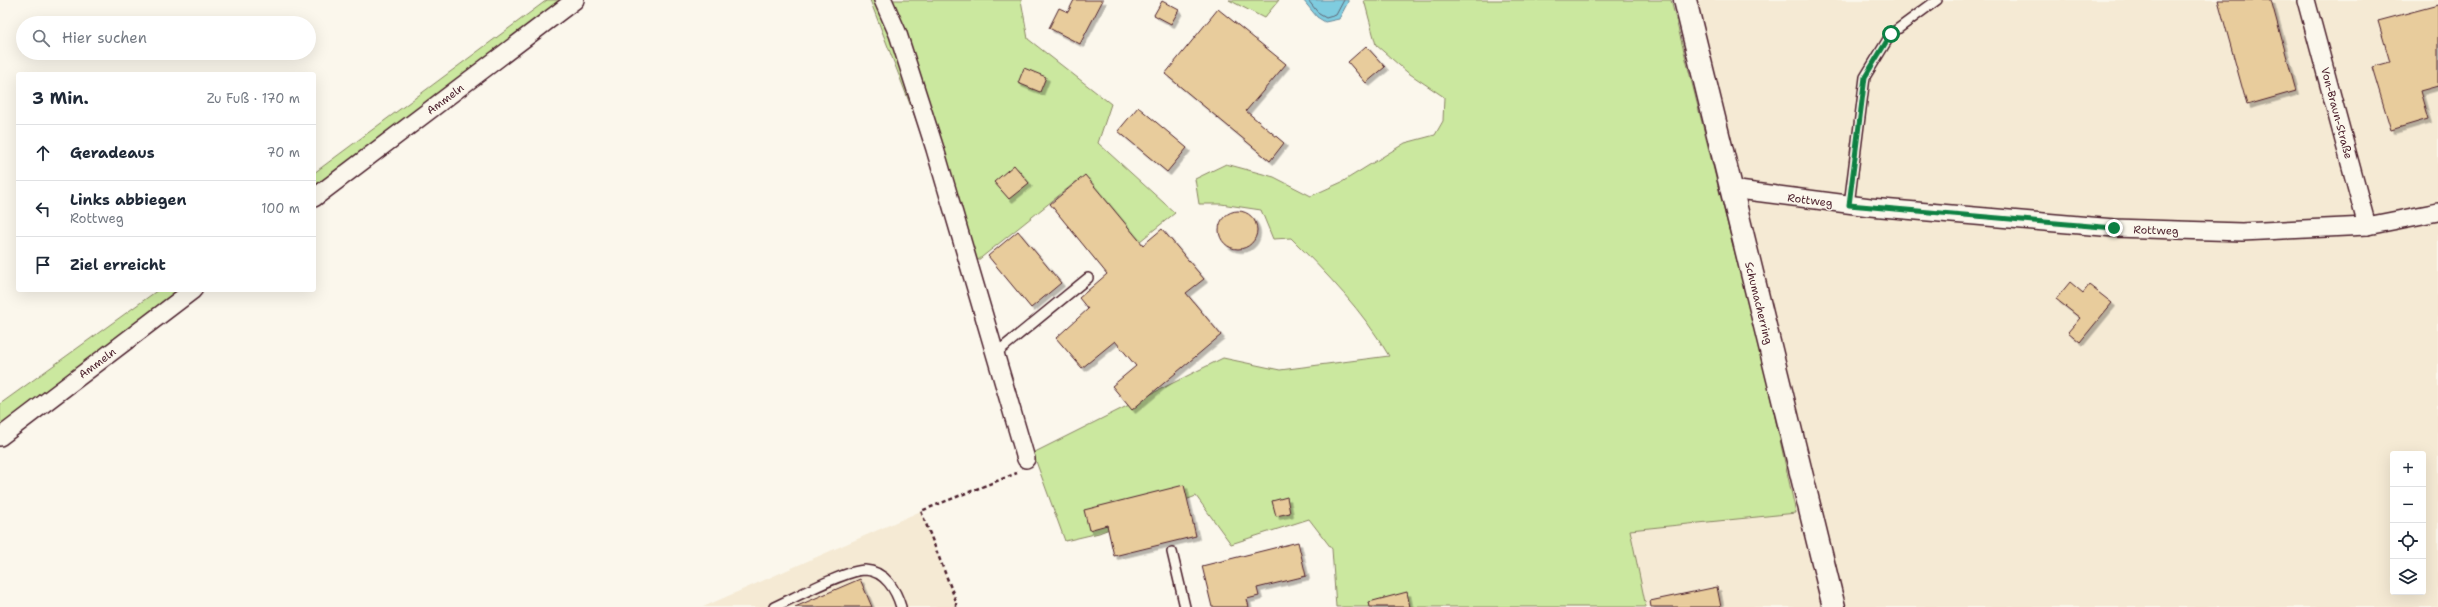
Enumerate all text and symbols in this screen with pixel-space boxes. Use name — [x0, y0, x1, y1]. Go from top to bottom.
search box — [16, 16, 316, 60]
route start — [1882, 25, 1900, 43]
icon: search — [30, 27, 52, 49]
text: Hier suchen — [62, 28, 147, 48]
street label: Von-Braun-Straße — [2317, 66, 2356, 161]
street label: Ammeln — [424, 80, 467, 118]
text: 3 Min. — [32, 87, 89, 109]
text: Zu Fuß · 170 m — [207, 90, 300, 107]
icon: ahead — [32, 142, 54, 164]
text: Geradeaus — [70, 143, 155, 163]
text: 70 m — [266, 144, 300, 161]
text: Links abbiegen — [70, 190, 186, 210]
street label: Rottweg — [1786, 190, 1834, 211]
icon: left — [32, 198, 54, 220]
text: 100 m — [261, 200, 300, 217]
text: Rottweg — [70, 210, 124, 227]
route end — [2105, 219, 2123, 237]
street label: Rottweg — [2133, 222, 2179, 239]
icon: arrive — [32, 254, 54, 276]
text: Ziel erreicht — [70, 255, 166, 275]
street label: Schumacherring — [1741, 260, 1776, 346]
street label: Ammeln — [76, 344, 119, 382]
map controls — [2390, 451, 2426, 595]
button: + — [2390, 451, 2426, 487]
button: − — [2390, 487, 2426, 523]
button: locate — [2390, 523, 2426, 559]
button: layers — [2390, 559, 2426, 595]

